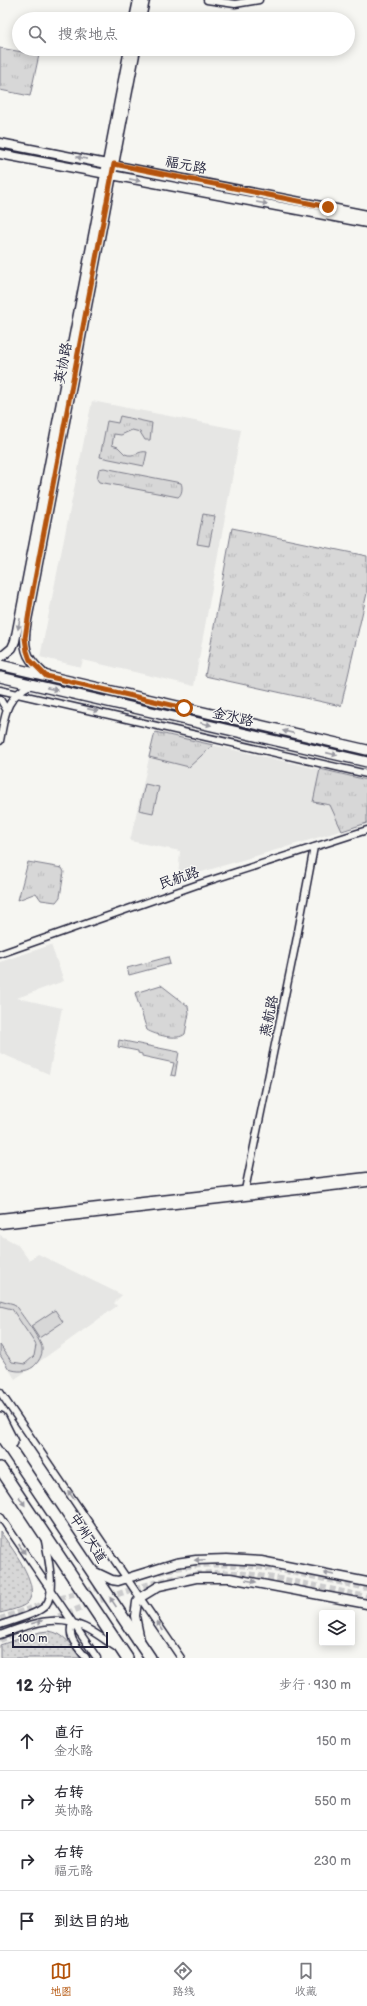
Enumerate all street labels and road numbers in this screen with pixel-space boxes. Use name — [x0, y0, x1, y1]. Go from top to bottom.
street label: 福元路 — [164, 153, 208, 177]
street label: 英协路 — [51, 341, 75, 385]
street label: 金水路 — [211, 704, 255, 730]
street label: 民航路 — [156, 863, 202, 893]
street label: 燕航路 — [256, 994, 282, 1038]
street label: 中州大道 — [66, 1510, 110, 1566]

